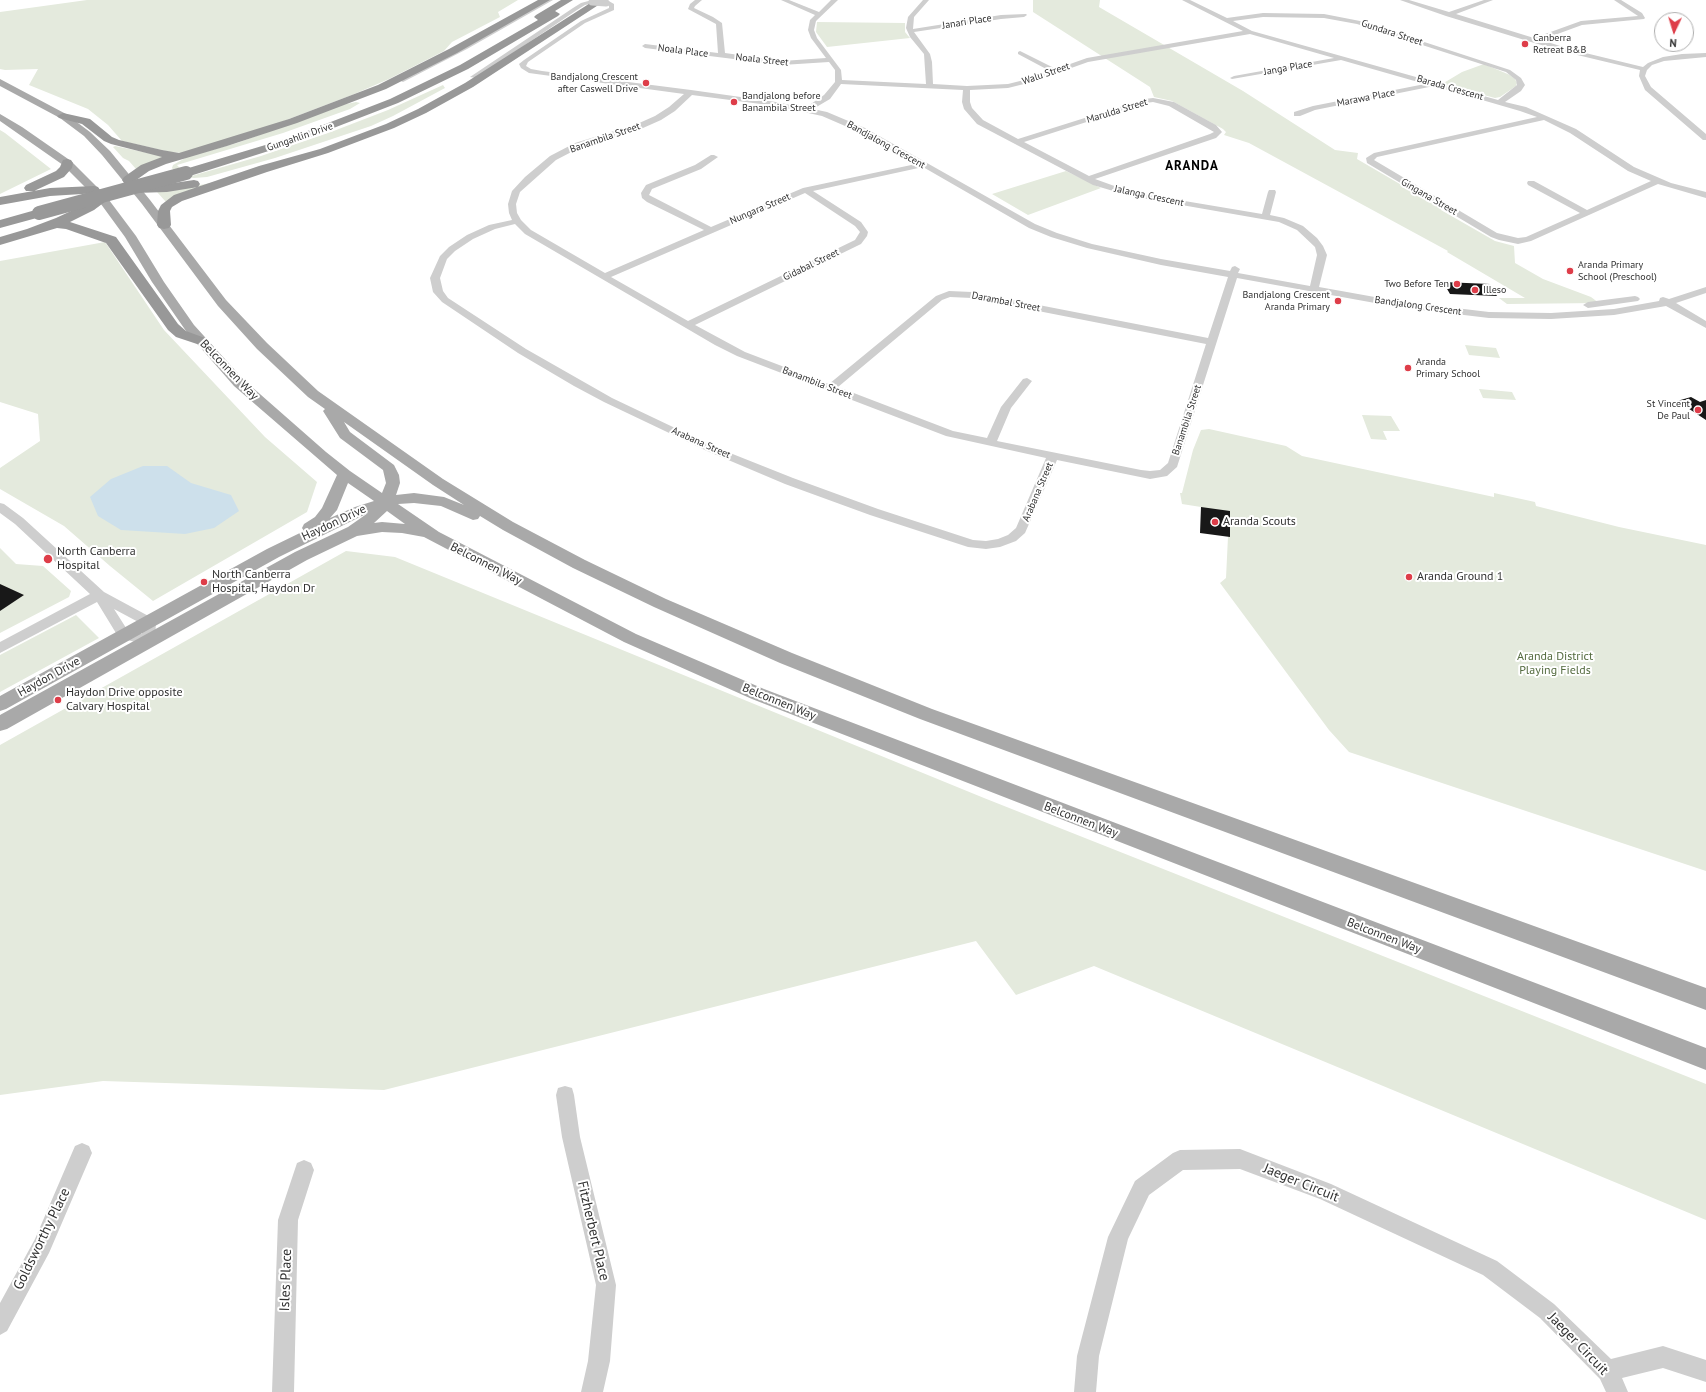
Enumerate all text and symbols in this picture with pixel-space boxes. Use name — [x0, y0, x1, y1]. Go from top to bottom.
street label: Janari Place — [941, 12, 993, 32]
north arrow — [1654, 12, 1694, 52]
street label: Gundara Street — [1360, 17, 1424, 49]
place label: Canberra Retreat B&B — [1533, 32, 1586, 56]
text: N — [1669, 36, 1677, 50]
marker: Canberra Retreat B&B — [1520, 39, 1530, 49]
street label: Noala Place — [657, 42, 709, 60]
street label: Noala Street — [735, 51, 789, 69]
street label: Janga Place — [1263, 58, 1313, 78]
street label: Walu Street — [1021, 60, 1071, 88]
place label: Bandjalong Crescent after Caswell Drive — [550, 71, 638, 94]
street label: Barada Crescent — [1415, 73, 1485, 103]
marker: Bandjalong Crescent after Caswell Drive — [641, 78, 651, 88]
street label: Marawa Place — [1336, 86, 1396, 110]
place label: Bandjalong before Banambila Street — [742, 90, 820, 114]
street label: Marulda Street — [1085, 96, 1149, 126]
marker: Bandjalong before Banambila Street — [729, 97, 739, 107]
street label: Bandjalong Crescent — [845, 119, 927, 171]
street label: Gungahlin Drive — [265, 120, 335, 154]
street label: Banambila Street — [568, 120, 642, 156]
district label: ARANDA — [1165, 158, 1219, 174]
street label: Gingana Street — [1399, 176, 1459, 218]
street label: Jalanga Crescent — [1113, 183, 1185, 209]
street label: Nungara Street — [728, 191, 792, 227]
street label: Gidabal Street — [781, 246, 841, 284]
place label: Aranda Primary School (Preschool) — [1578, 259, 1657, 282]
marker: Aranda Primary School (Preschool) — [1565, 266, 1575, 276]
place label: Two Before Ten — [1384, 278, 1449, 290]
marker: Two Before Ten — [1452, 279, 1462, 289]
place label: Illeso — [1483, 284, 1506, 296]
marker: Illeso — [1470, 285, 1480, 295]
street label: Darambal Street — [971, 289, 1041, 315]
place label: Bandjalong Crescent Aranda Primary — [1242, 289, 1330, 312]
street label: Bandjalong Crescent — [1374, 294, 1462, 318]
marker: Bandjalong Crescent Aranda Primary — [1333, 296, 1343, 306]
street label: Belconnen Way — [197, 337, 261, 403]
place label: Aranda Primary School — [1416, 356, 1480, 380]
marker: Aranda Primary School — [1403, 363, 1413, 373]
street label: Banambila Street — [781, 364, 853, 402]
street label: Banambila Street — [1170, 383, 1204, 457]
place label: St Vincent De Paul — [1647, 398, 1690, 422]
marker: St Vincent De Paul — [1693, 405, 1703, 415]
street label: Arabana Street — [670, 425, 732, 461]
street label: Arabana Street — [1020, 461, 1056, 523]
street label: Haydon Drive — [300, 502, 368, 544]
place label: Aranda Scouts — [1223, 515, 1296, 529]
marker: Aranda Scouts — [1210, 517, 1220, 527]
street label: Belconnen Way — [448, 540, 524, 588]
place label: North Canberra Hospital — [57, 545, 136, 573]
marker: North Canberra Hospital — [42, 553, 54, 565]
place label: North Canberra Hospital, Haydon Dr — [212, 568, 315, 596]
place label: Aranda Ground 1 — [1417, 570, 1503, 584]
marker: Aranda Ground 1 — [1404, 572, 1414, 582]
marker: North Canberra Hospital, Haydon Dr — [199, 577, 209, 587]
park label: Aranda District Playing Fields — [1517, 650, 1593, 678]
street label: Haydon Drive — [15, 654, 83, 700]
street label: Belconnen Way — [740, 681, 818, 723]
place label: Haydon Drive opposite Calvary Hospital — [66, 686, 183, 714]
marker: Haydon Drive opposite Calvary Hospital — [53, 695, 63, 705]
street label: Belconnen Way — [1042, 799, 1120, 841]
street label: Belconnen Way — [1345, 915, 1423, 957]
street label: Jaeger Circuit — [1261, 1160, 1341, 1206]
street label: Fitzherbert Place — [573, 1180, 613, 1282]
street label: Goldsworthy Place — [10, 1185, 74, 1293]
street label: Isles Place — [277, 1248, 295, 1312]
street label: Jaeger Circuit — [1544, 1309, 1612, 1379]

